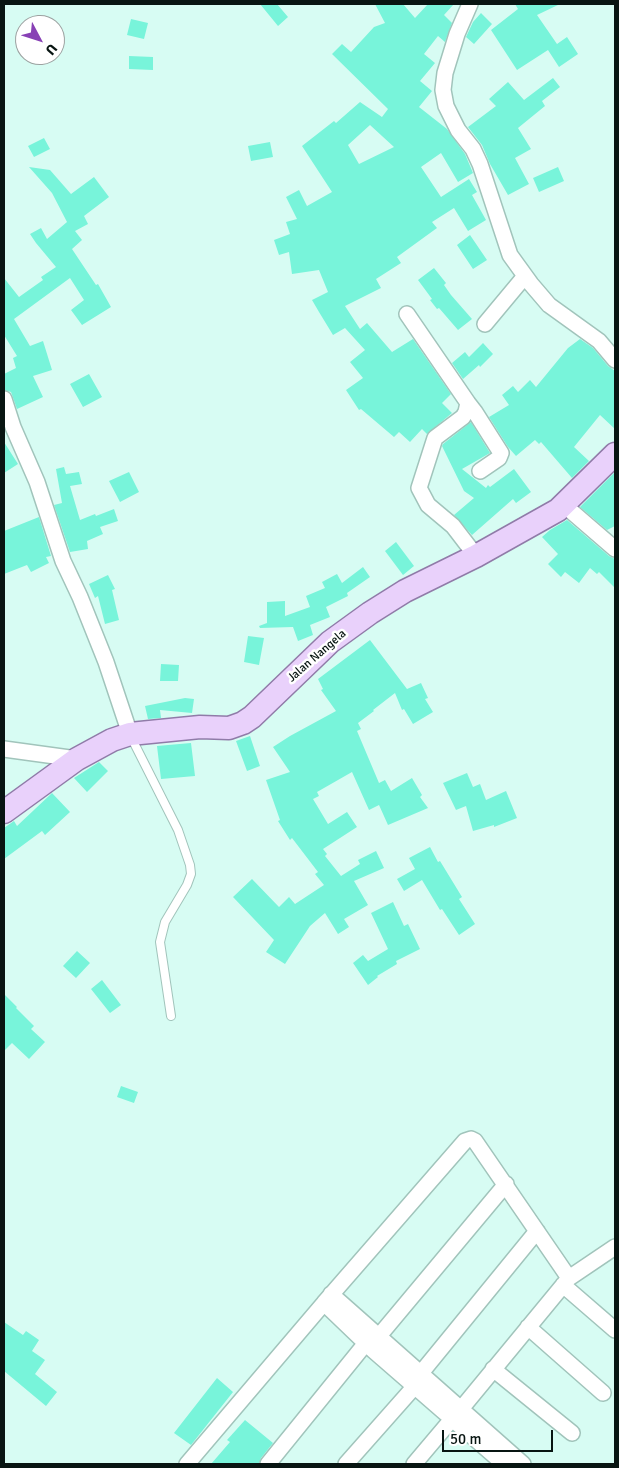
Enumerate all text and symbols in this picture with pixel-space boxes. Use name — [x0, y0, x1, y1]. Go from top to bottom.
north arrow — [15, 15, 65, 65]
text: U — [42, 40, 61, 58]
street label: Jalan Nangela — [285, 627, 349, 685]
scale bar — [444, 1420, 555, 1452]
text: 50 m — [450, 1430, 481, 1448]

